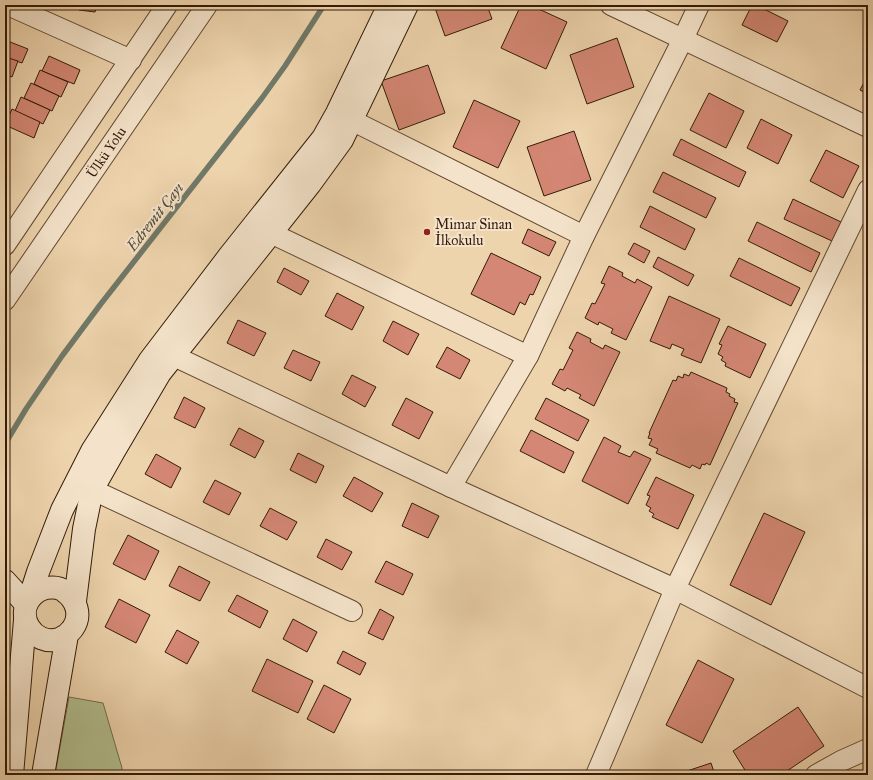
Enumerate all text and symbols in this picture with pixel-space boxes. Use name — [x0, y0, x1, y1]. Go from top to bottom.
street label: Ülkü Yolu — [81, 123, 130, 181]
water label: Edremit Çayı — [122, 179, 188, 256]
place label: Mimar Sinan İlkokulu — [435, 216, 513, 249]
marker: Mimar Sinan İlkokulu — [422, 227, 432, 237]

